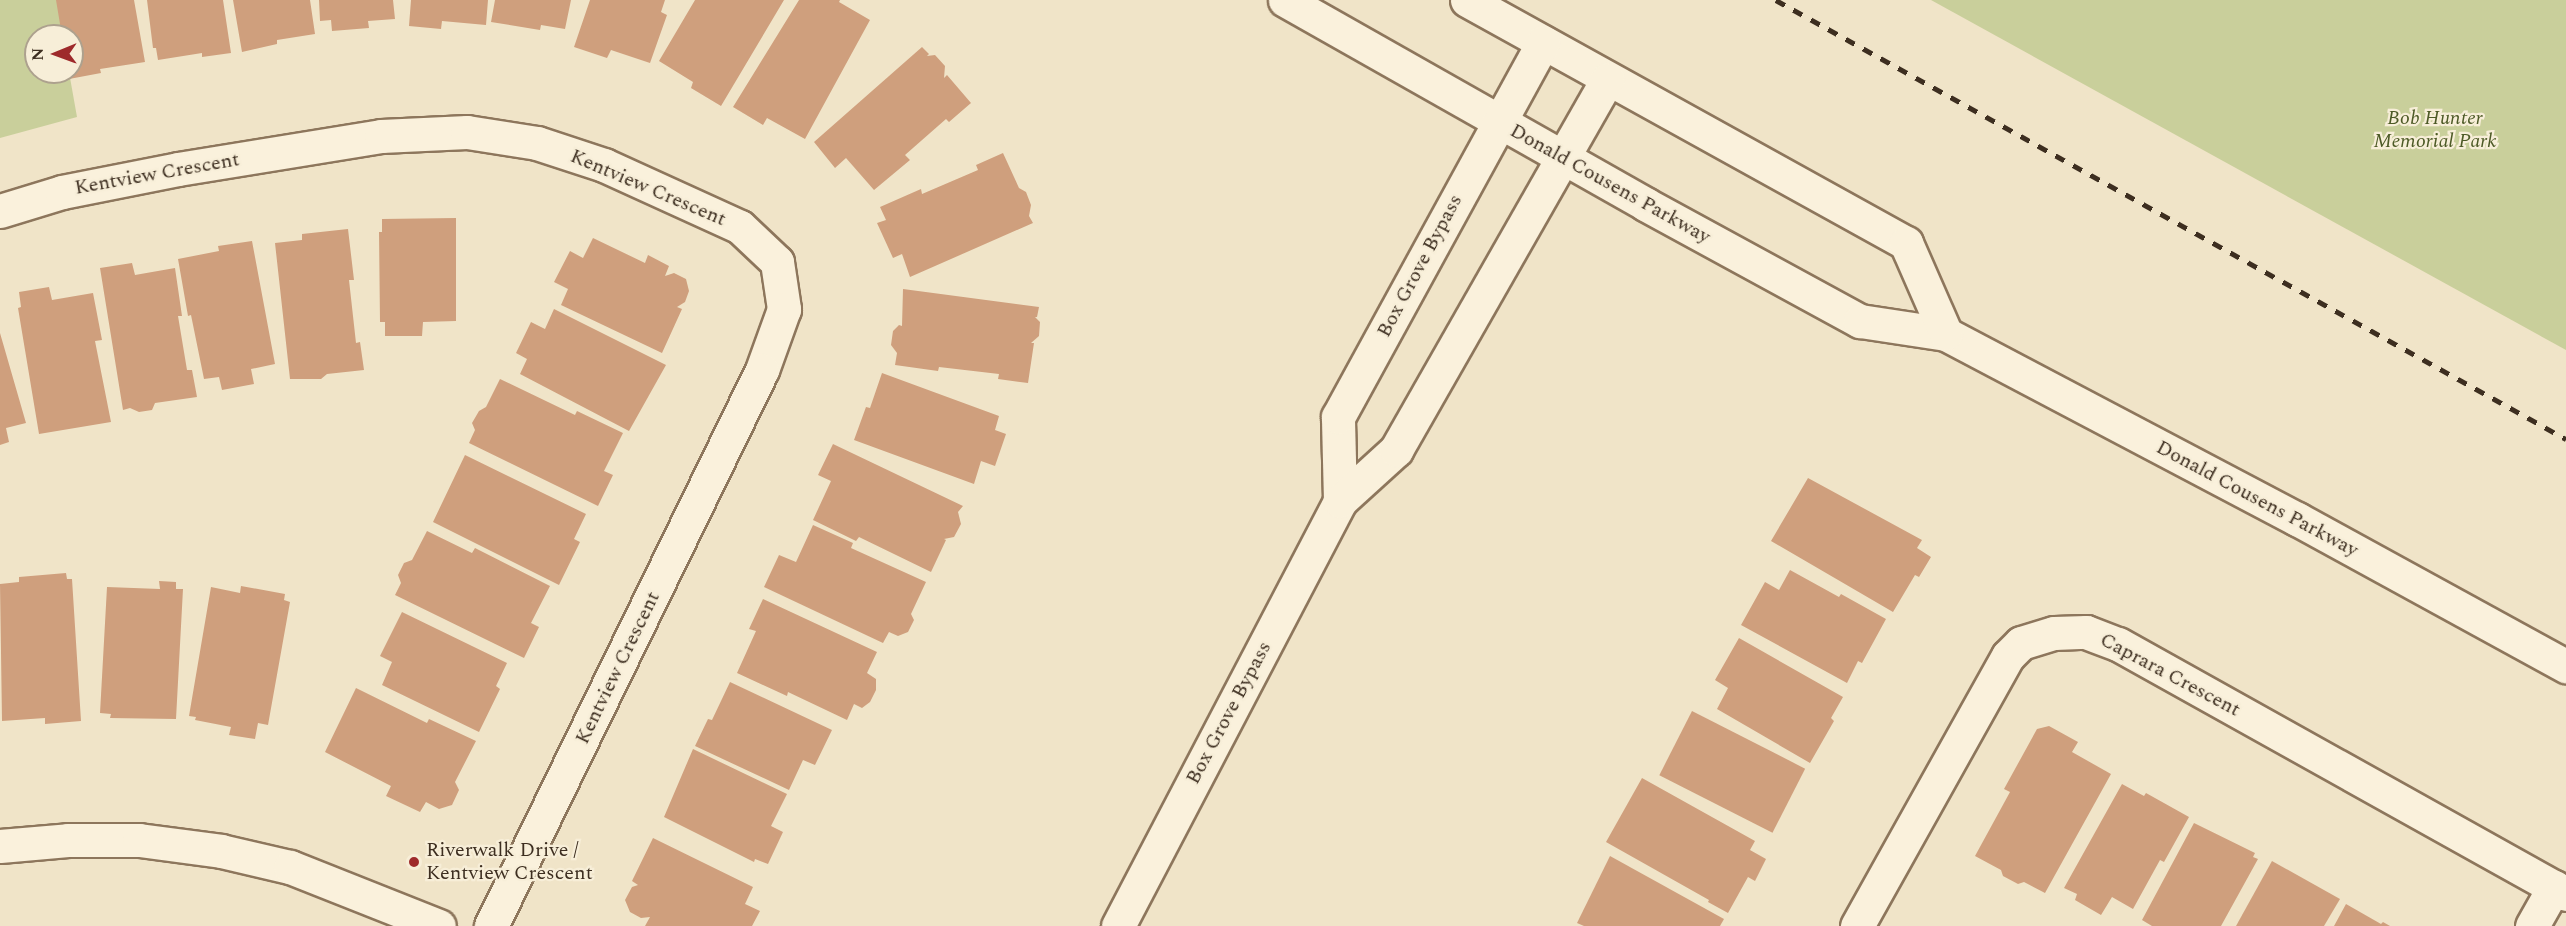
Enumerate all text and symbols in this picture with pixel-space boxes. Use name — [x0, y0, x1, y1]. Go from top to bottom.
north arrow — [24, 24, 84, 84]
text: N — [26, 48, 50, 61]
park label: Bob Hunter Memorial Park — [2373, 106, 2497, 153]
street label: Donald Cousens Parkway — [1506, 119, 1714, 249]
street label: Kentview Crescent — [567, 144, 729, 232]
street label: Kentview Crescent — [73, 148, 241, 200]
street label: Box Grove Bypass — [1372, 190, 1468, 342]
street label: Donald Cousens Parkway — [2152, 436, 2362, 562]
street label: Kentview Crescent — [571, 588, 665, 748]
street label: Caprara Crescent — [2096, 628, 2244, 722]
street label: Box Grove Bypass — [1181, 637, 1277, 789]
place label: Riverwalk Drive / Kentview Crescent — [426, 838, 593, 885]
marker: Riverwalk Drive / Kentview Crescent — [407, 855, 421, 869]

